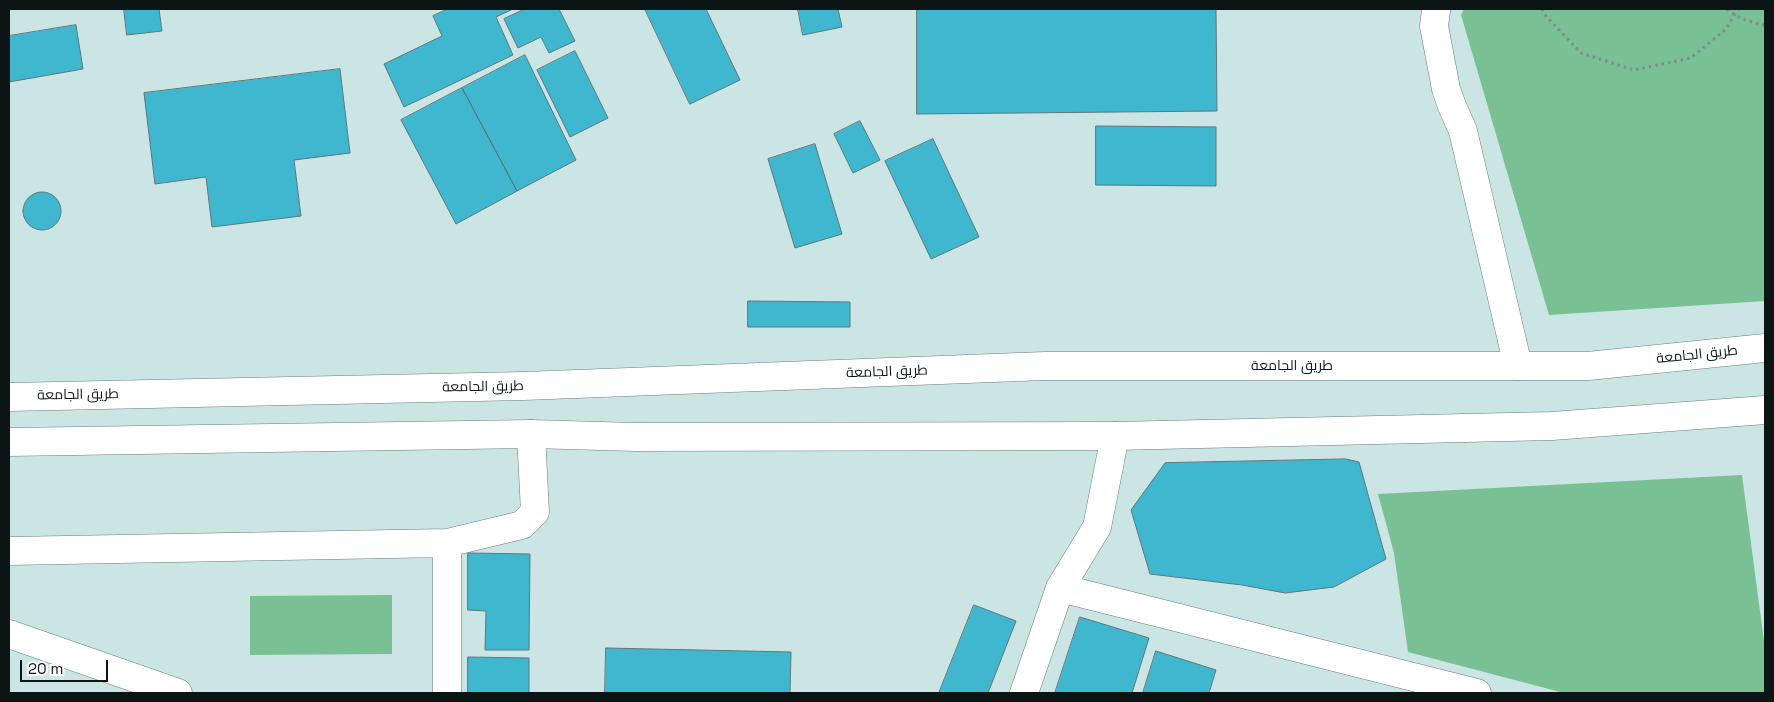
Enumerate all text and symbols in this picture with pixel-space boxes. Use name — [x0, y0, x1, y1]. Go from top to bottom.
street label: طريق الجامعة — [1655, 342, 1739, 368]
street label: طريق الجامعة — [1251, 358, 1333, 374]
street label: طريق الجامعة — [846, 362, 928, 382]
street label: طريق الجامعة — [442, 378, 524, 396]
street label: طريق الجامعة — [37, 386, 119, 404]
scale bar — [22, 650, 110, 682]
text: 20 m — [28, 659, 63, 678]

